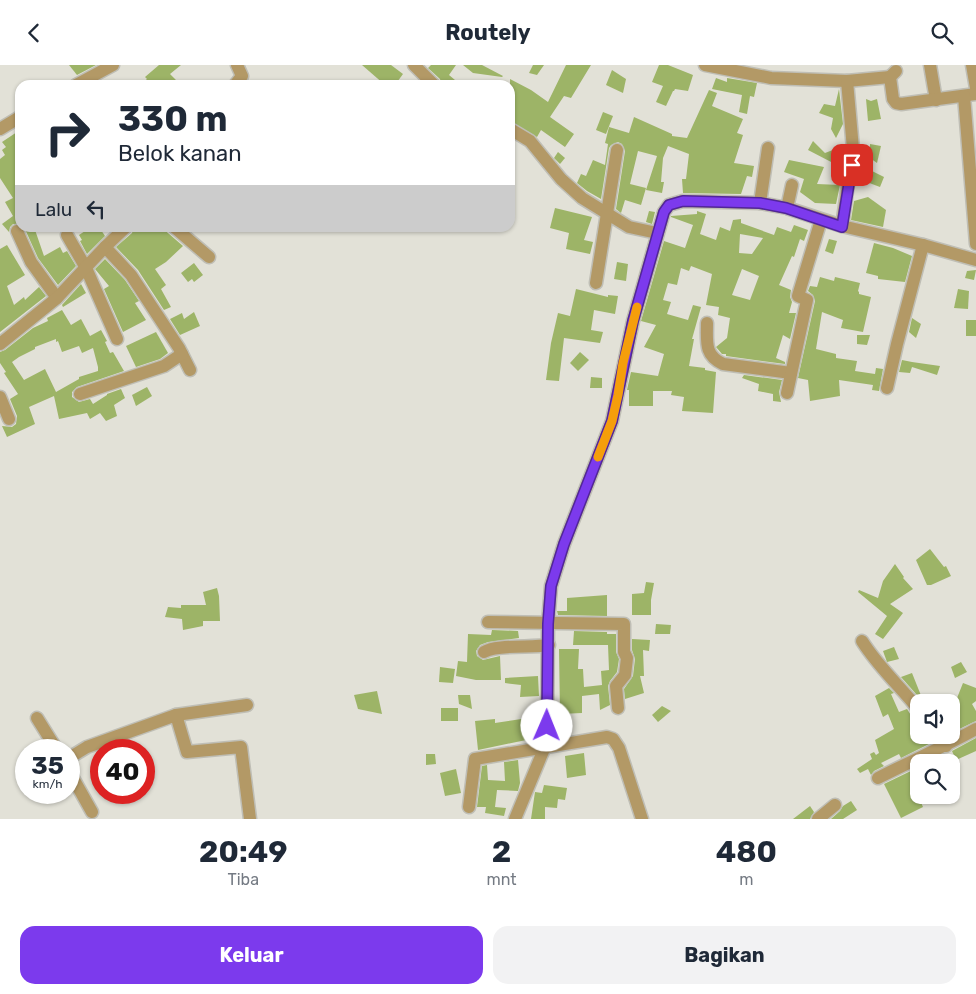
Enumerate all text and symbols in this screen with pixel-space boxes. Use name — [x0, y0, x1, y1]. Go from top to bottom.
icon: back — [20, 19, 48, 47]
text: Routely — [445, 19, 531, 46]
icon: search — [928, 19, 956, 47]
text: 330 m — [118, 98, 227, 140]
icon: right — [35, 100, 100, 165]
text: Belok kanan — [118, 140, 242, 167]
pin — [831, 144, 873, 186]
icon: arrive — [838, 151, 866, 179]
icon: left — [82, 195, 110, 223]
text: Lalu — [35, 198, 72, 221]
map controls — [910, 694, 960, 804]
button: sound — [910, 694, 960, 744]
position arrow — [520, 699, 572, 751]
speed limit sign: 40 — [90, 739, 155, 804]
text: 35 — [31, 751, 64, 780]
button: search — [910, 754, 960, 804]
text: km/h — [33, 777, 62, 791]
text: 20:49 — [199, 834, 287, 870]
text: 2 — [492, 834, 511, 870]
text: 480 — [716, 834, 777, 870]
text: Tiba — [228, 870, 259, 889]
text: mnt — [487, 870, 517, 889]
text: m — [739, 870, 753, 889]
button: Keluar — [20, 926, 483, 984]
button: Bagikan — [493, 926, 956, 984]

